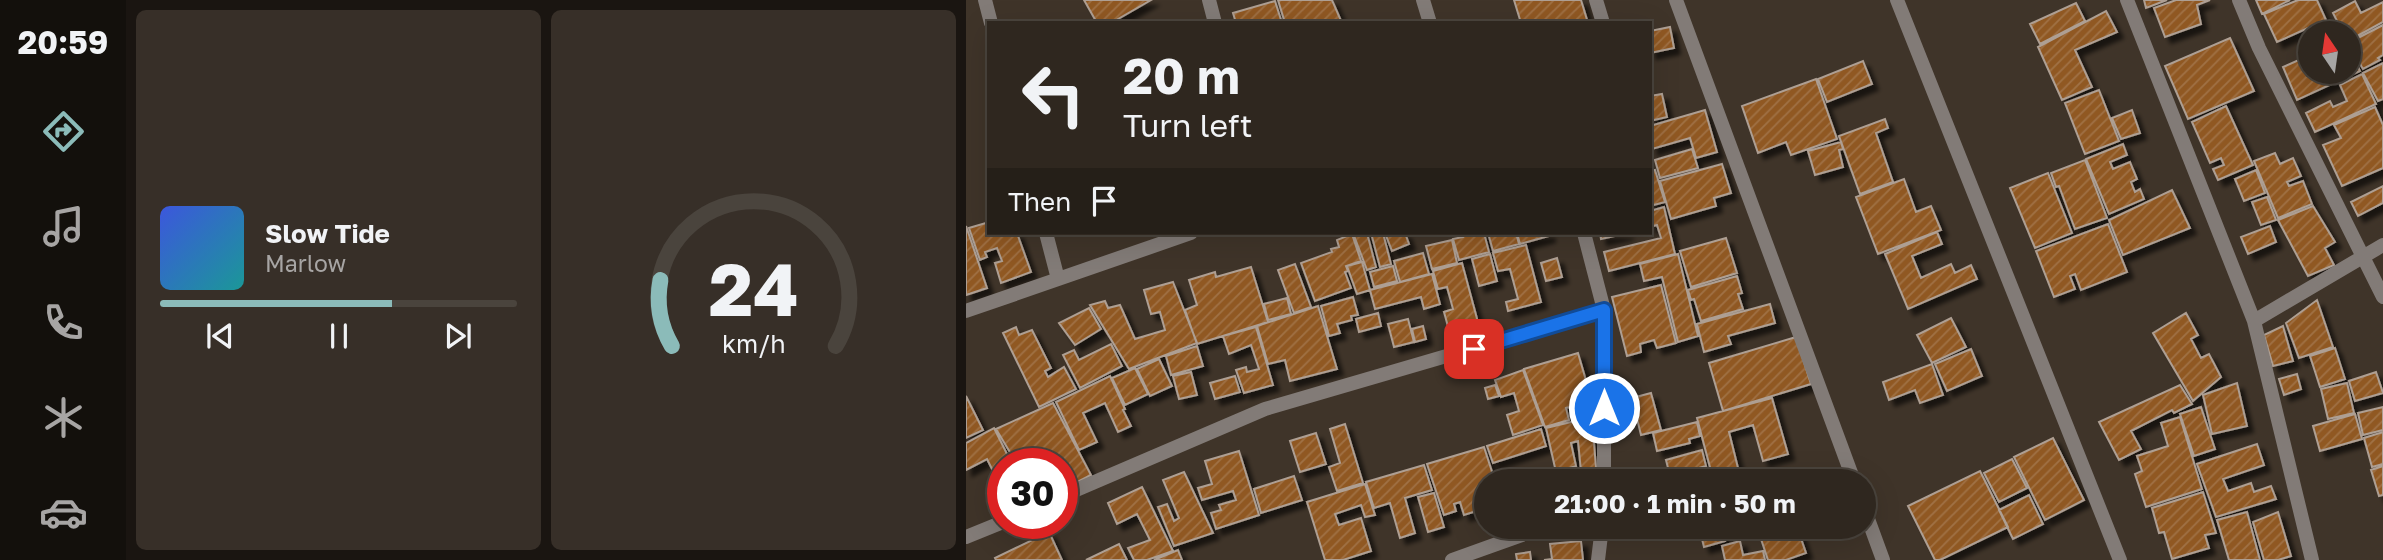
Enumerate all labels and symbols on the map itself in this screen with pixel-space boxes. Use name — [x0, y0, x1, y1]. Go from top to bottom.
north arrow — [2298, 21, 2361, 84]
pin — [1444, 319, 1504, 379]
position arrow — [1567, 371, 1641, 445]
speed limit sign: 30 — [987, 448, 1078, 539]

